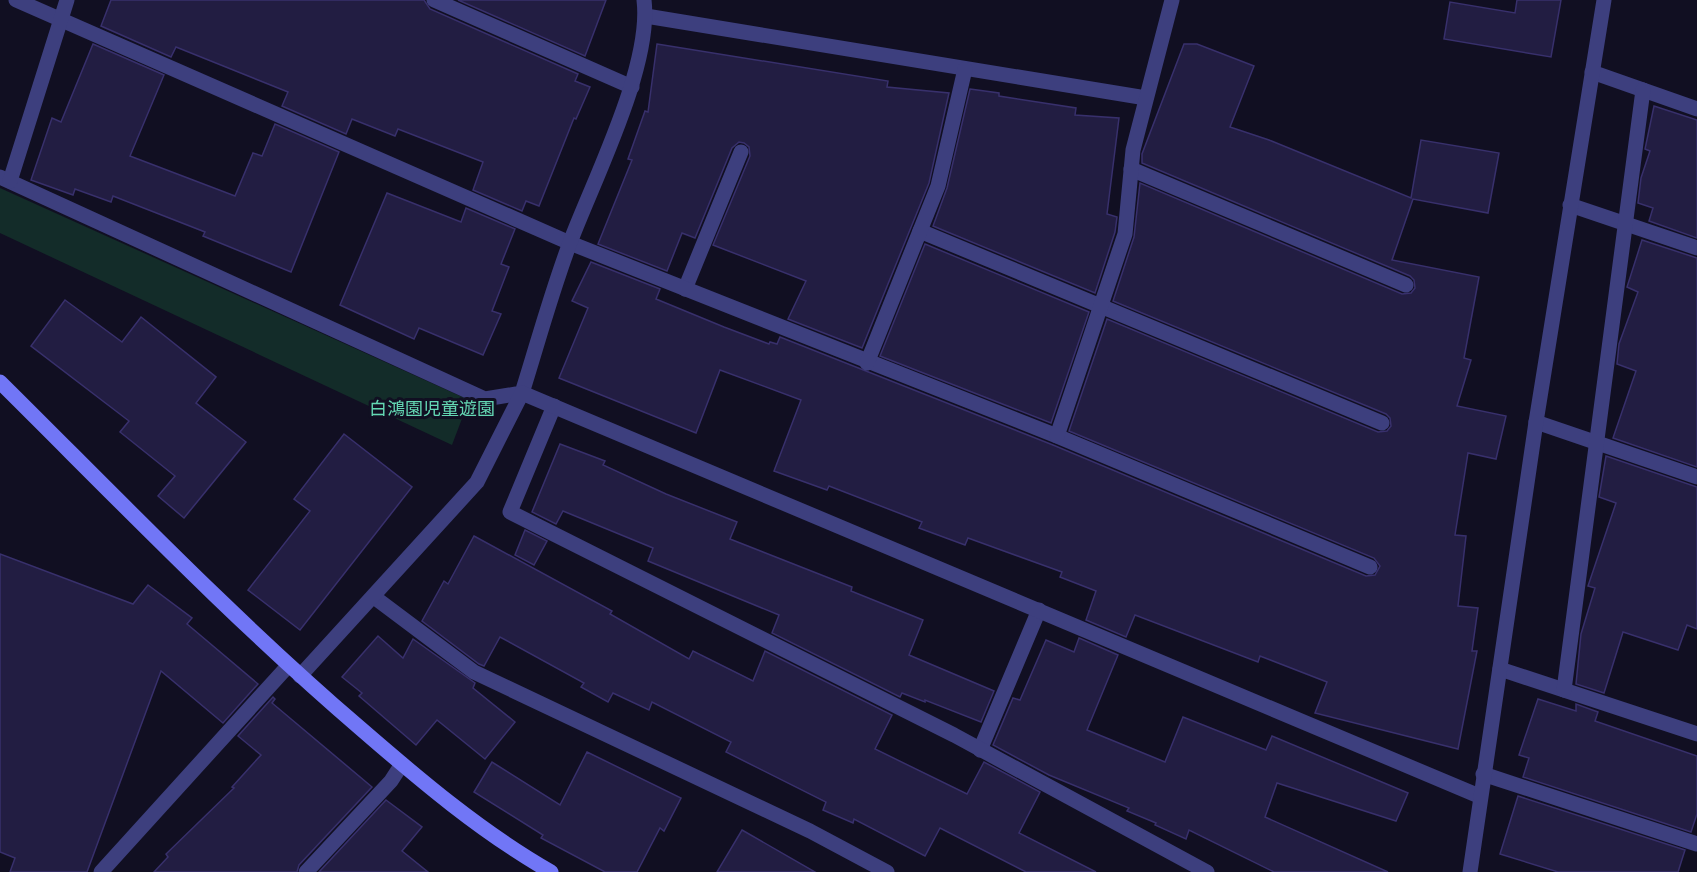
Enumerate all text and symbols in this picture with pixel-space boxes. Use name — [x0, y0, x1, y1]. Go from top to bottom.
park label: 白鴻園児童遊園 — [369, 398, 495, 418]

